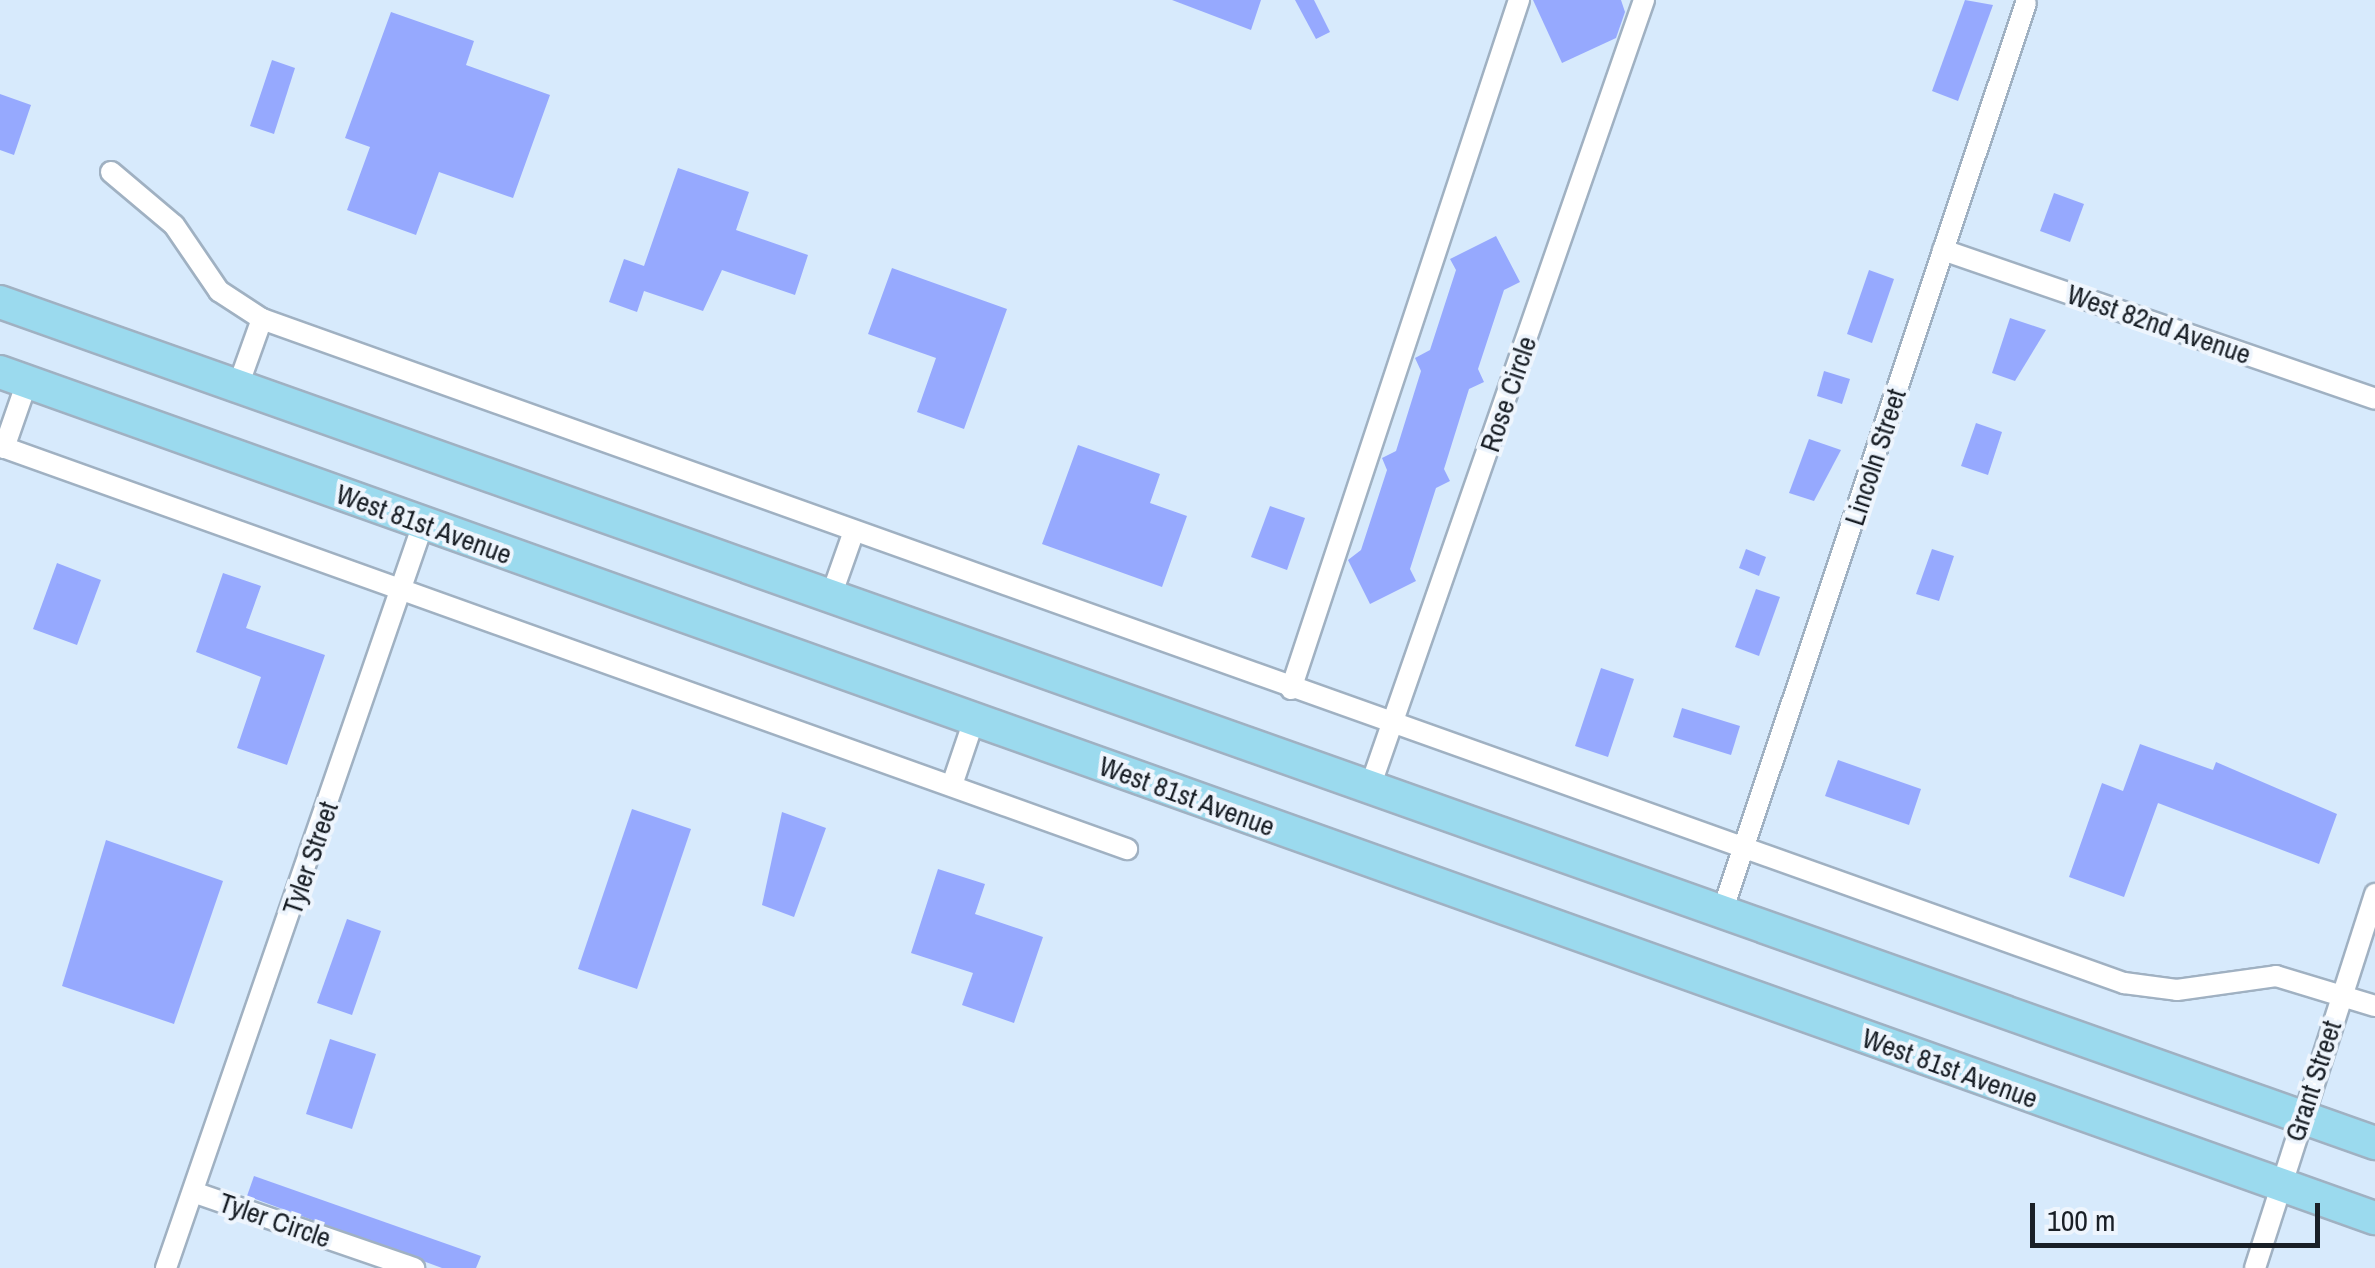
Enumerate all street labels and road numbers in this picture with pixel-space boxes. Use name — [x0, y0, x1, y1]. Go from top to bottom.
street label: West 82nd Avenue — [2062, 277, 2256, 371]
street label: Rose Circle — [1473, 332, 1543, 456]
street label: Lincoln Street — [1837, 384, 1913, 530]
street label: West 81st Avenue — [331, 476, 517, 572]
street label: West 81st Avenue — [1094, 748, 1280, 844]
street label: Tyler Street — [275, 797, 345, 919]
street label: Grant Street — [2278, 1016, 2348, 1146]
street label: West 81st Avenue — [1857, 1020, 2043, 1116]
street label: Tyler Circle — [215, 1185, 335, 1255]

